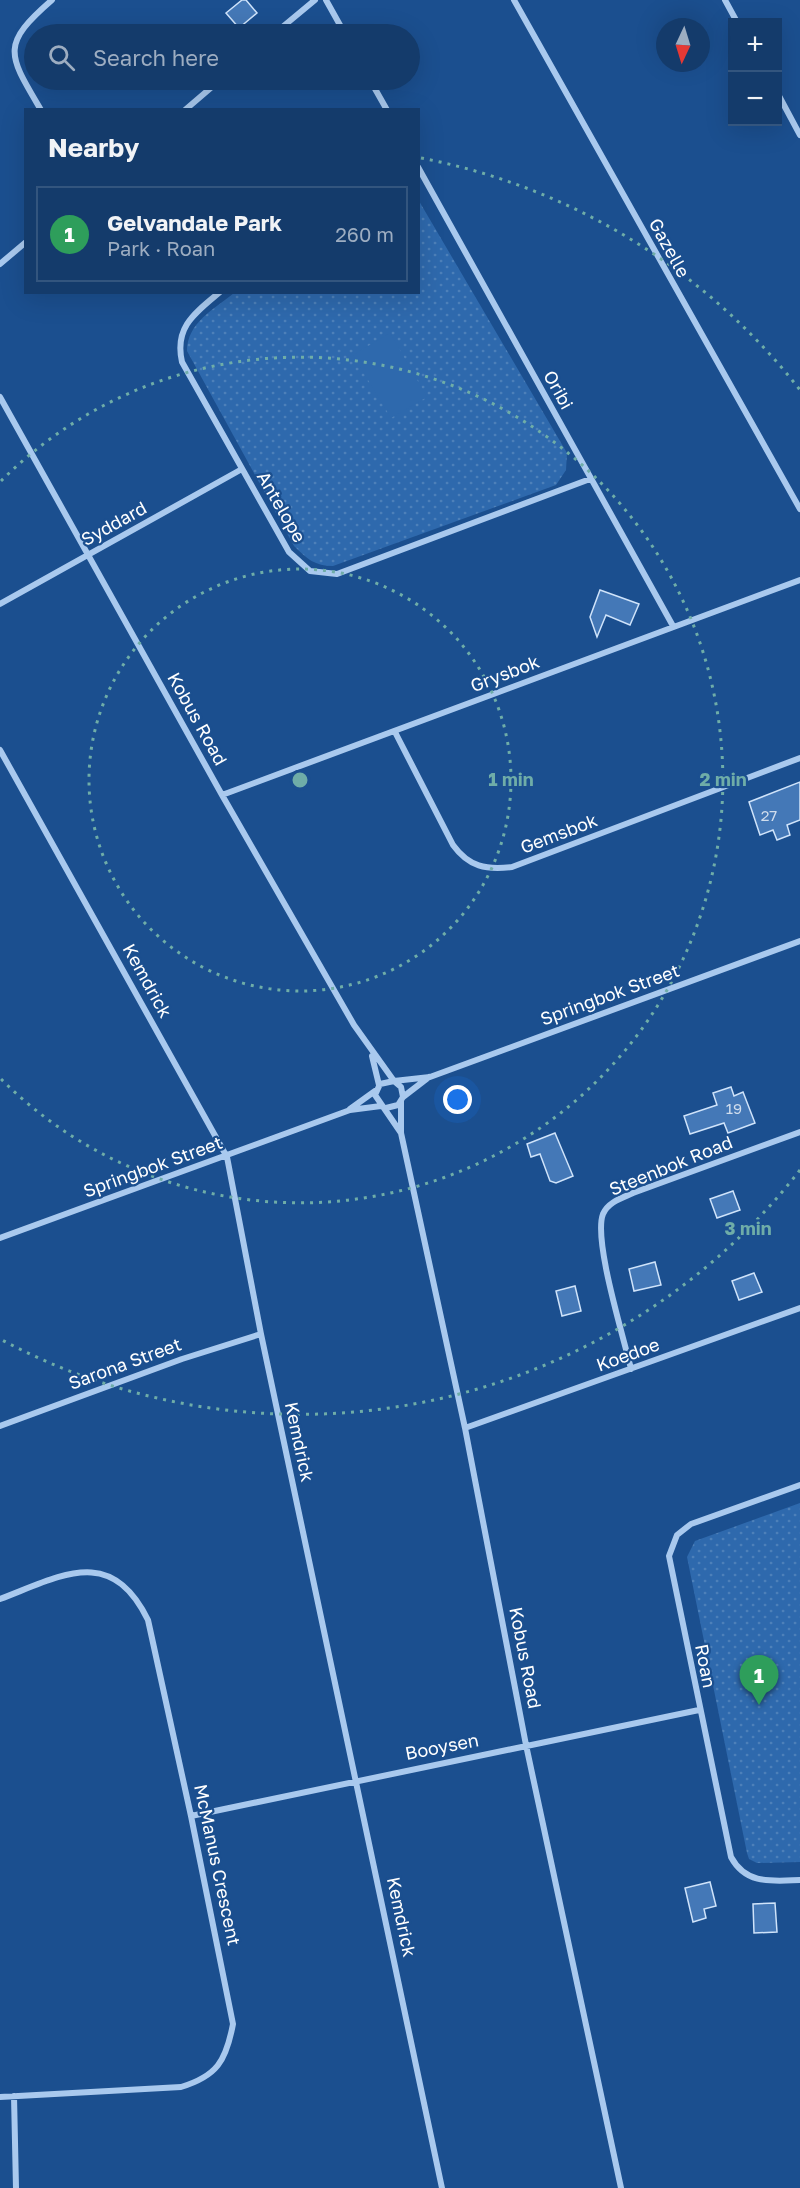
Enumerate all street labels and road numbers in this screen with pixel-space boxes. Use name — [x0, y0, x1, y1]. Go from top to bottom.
street label: Gazelle — [645, 214, 695, 281]
street label: Oribi — [539, 366, 578, 413]
street label: Antelope — [253, 467, 311, 546]
street label: Syddard — [77, 496, 150, 550]
street label: Grysbok — [467, 650, 542, 696]
street label: Kobus Road — [163, 668, 232, 769]
street label: Gemsbok — [517, 808, 600, 858]
street label: Kemdrick — [119, 940, 177, 1021]
street label: Springbok Street — [537, 959, 682, 1029]
street label: Steenbok Road — [606, 1130, 735, 1200]
street label: Springbok Street — [80, 1131, 225, 1201]
street label: Sarona Street — [65, 1332, 184, 1394]
street label: Koedoe — [593, 1333, 662, 1376]
street label: Kemdrick — [281, 1400, 319, 1484]
street label: Kobus Road — [505, 1605, 547, 1710]
street label: Roan — [691, 1642, 721, 1690]
street label: Booysen — [403, 1728, 480, 1764]
street label: McManus Crescent — [190, 1782, 246, 1947]
street label: Kemdrick — [383, 1875, 421, 1959]

